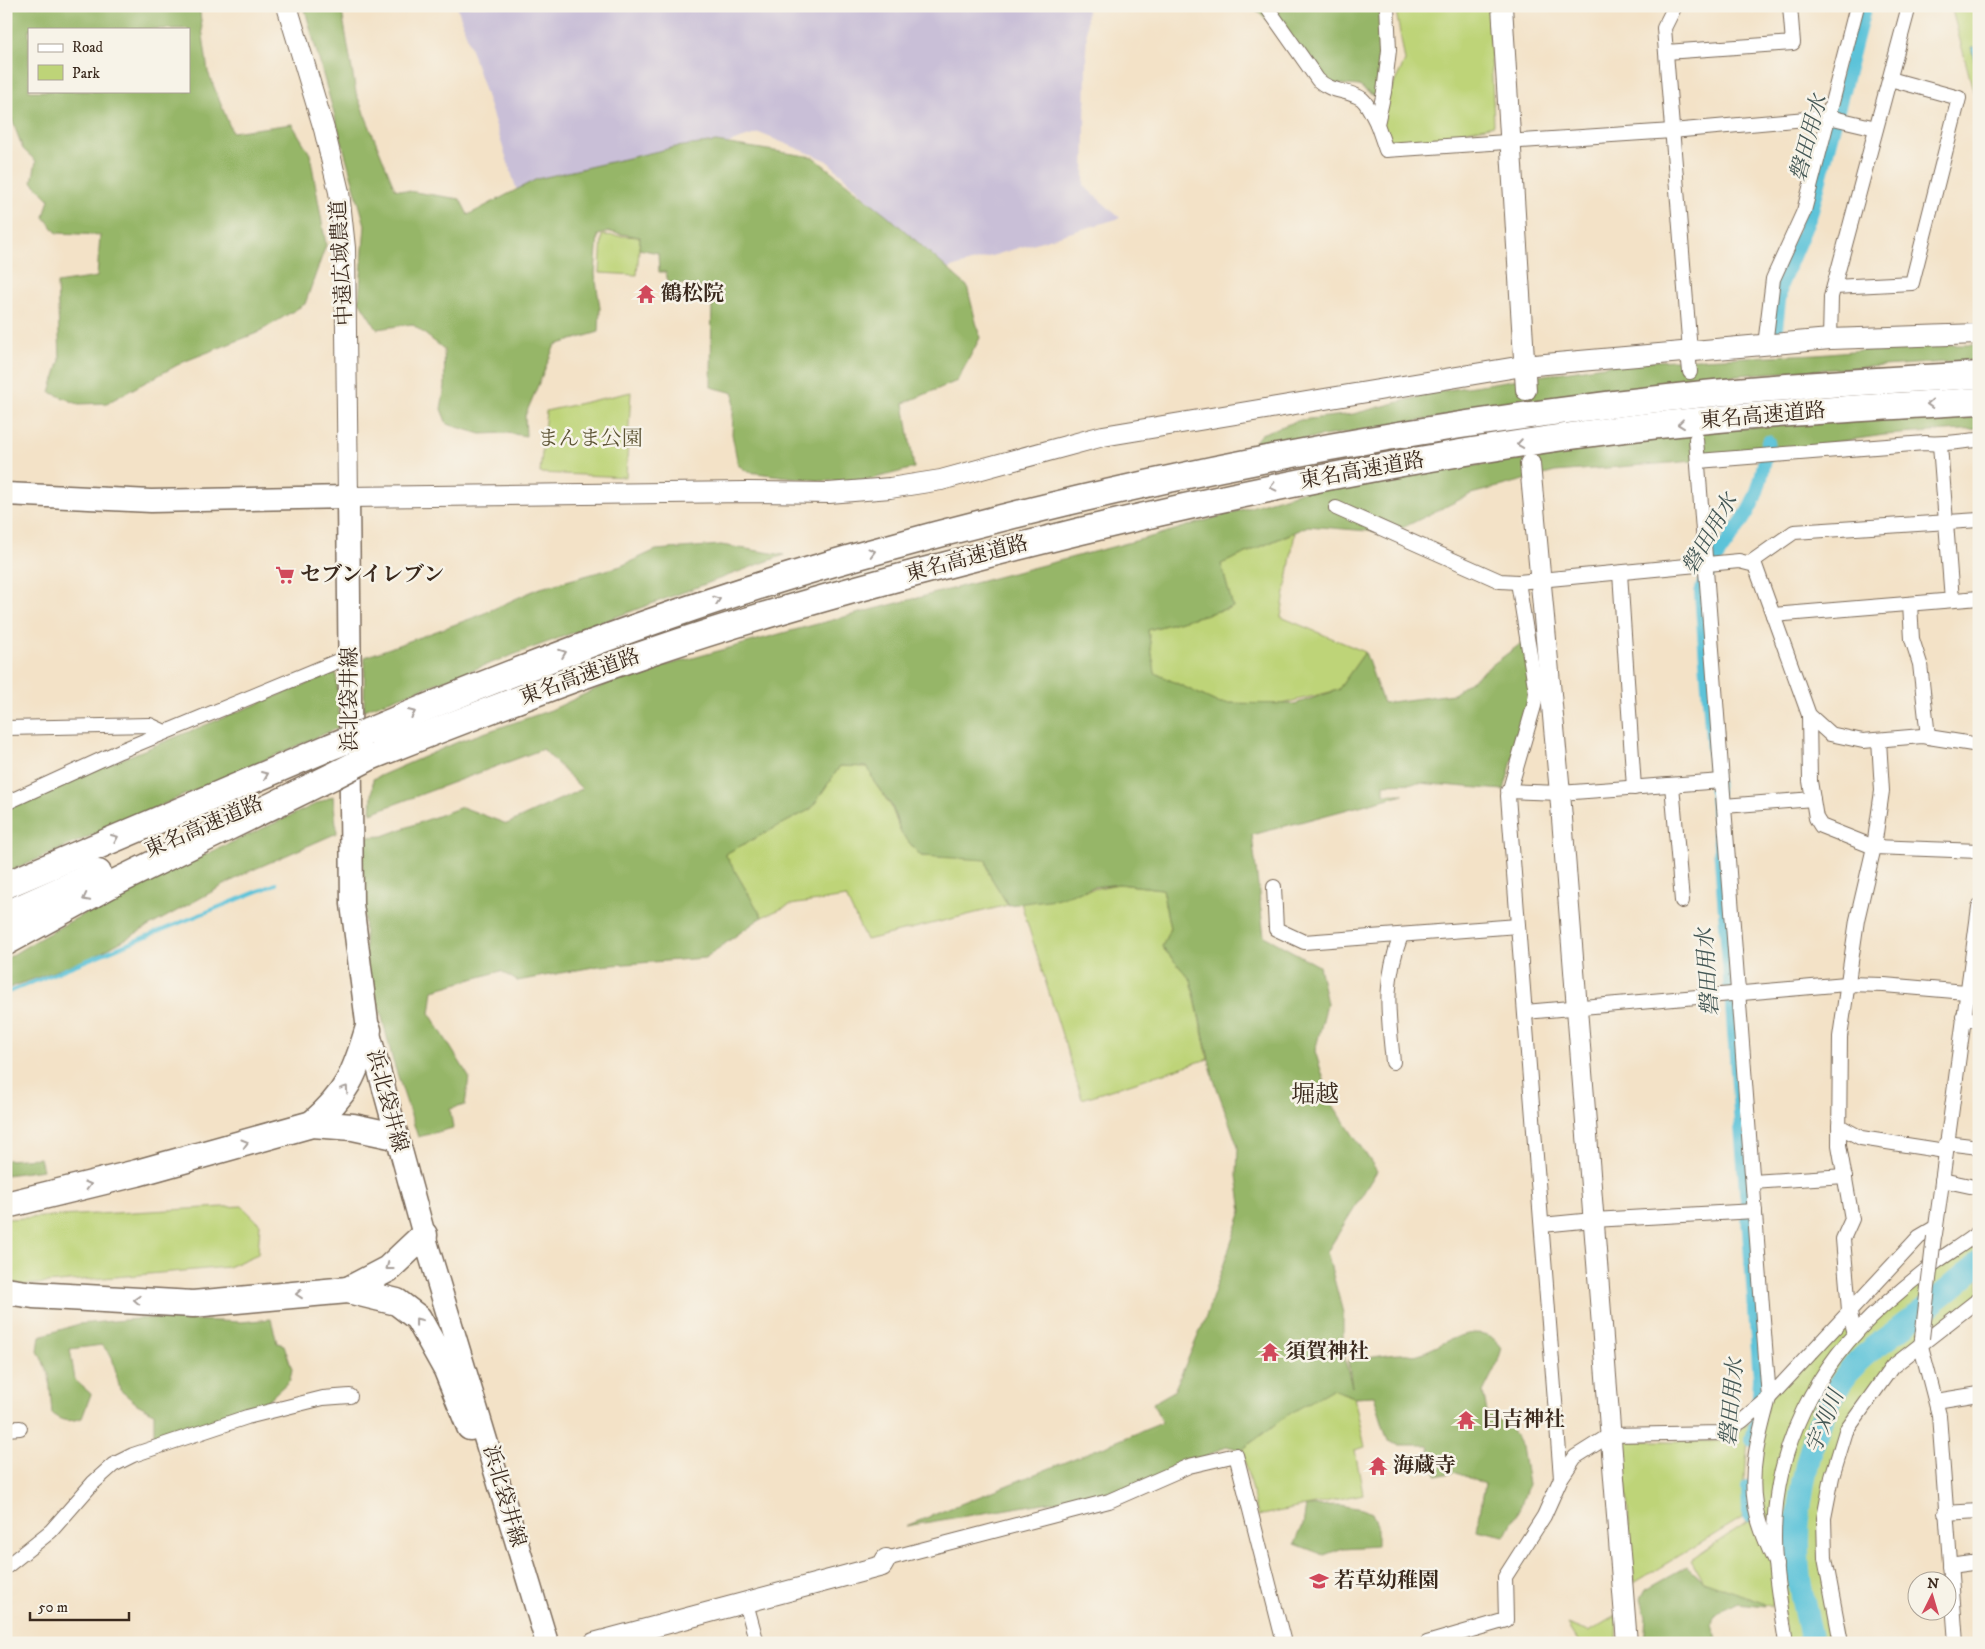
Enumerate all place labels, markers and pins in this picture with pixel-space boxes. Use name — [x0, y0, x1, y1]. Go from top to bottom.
place label: 鶴松院 — [661, 281, 724, 307]
temple icon: 鶴松院 — [635, 283, 657, 305]
place label: セブンイレブン — [300, 562, 444, 588]
supermarket icon: セブンイレブン — [274, 564, 296, 586]
place label: 須賀神社 — [1285, 1339, 1369, 1365]
temple icon: 須賀神社 — [1259, 1341, 1281, 1363]
place label: 日吉神社 — [1481, 1407, 1565, 1433]
temple icon: 日吉神社 — [1455, 1409, 1477, 1431]
place label: 海蔵寺 — [1393, 1453, 1456, 1479]
temple icon: 海蔵寺 — [1367, 1455, 1389, 1477]
place label: 若草幼稚園 — [1334, 1568, 1439, 1594]
school or university icon: 若草幼稚園 — [1308, 1570, 1330, 1592]

